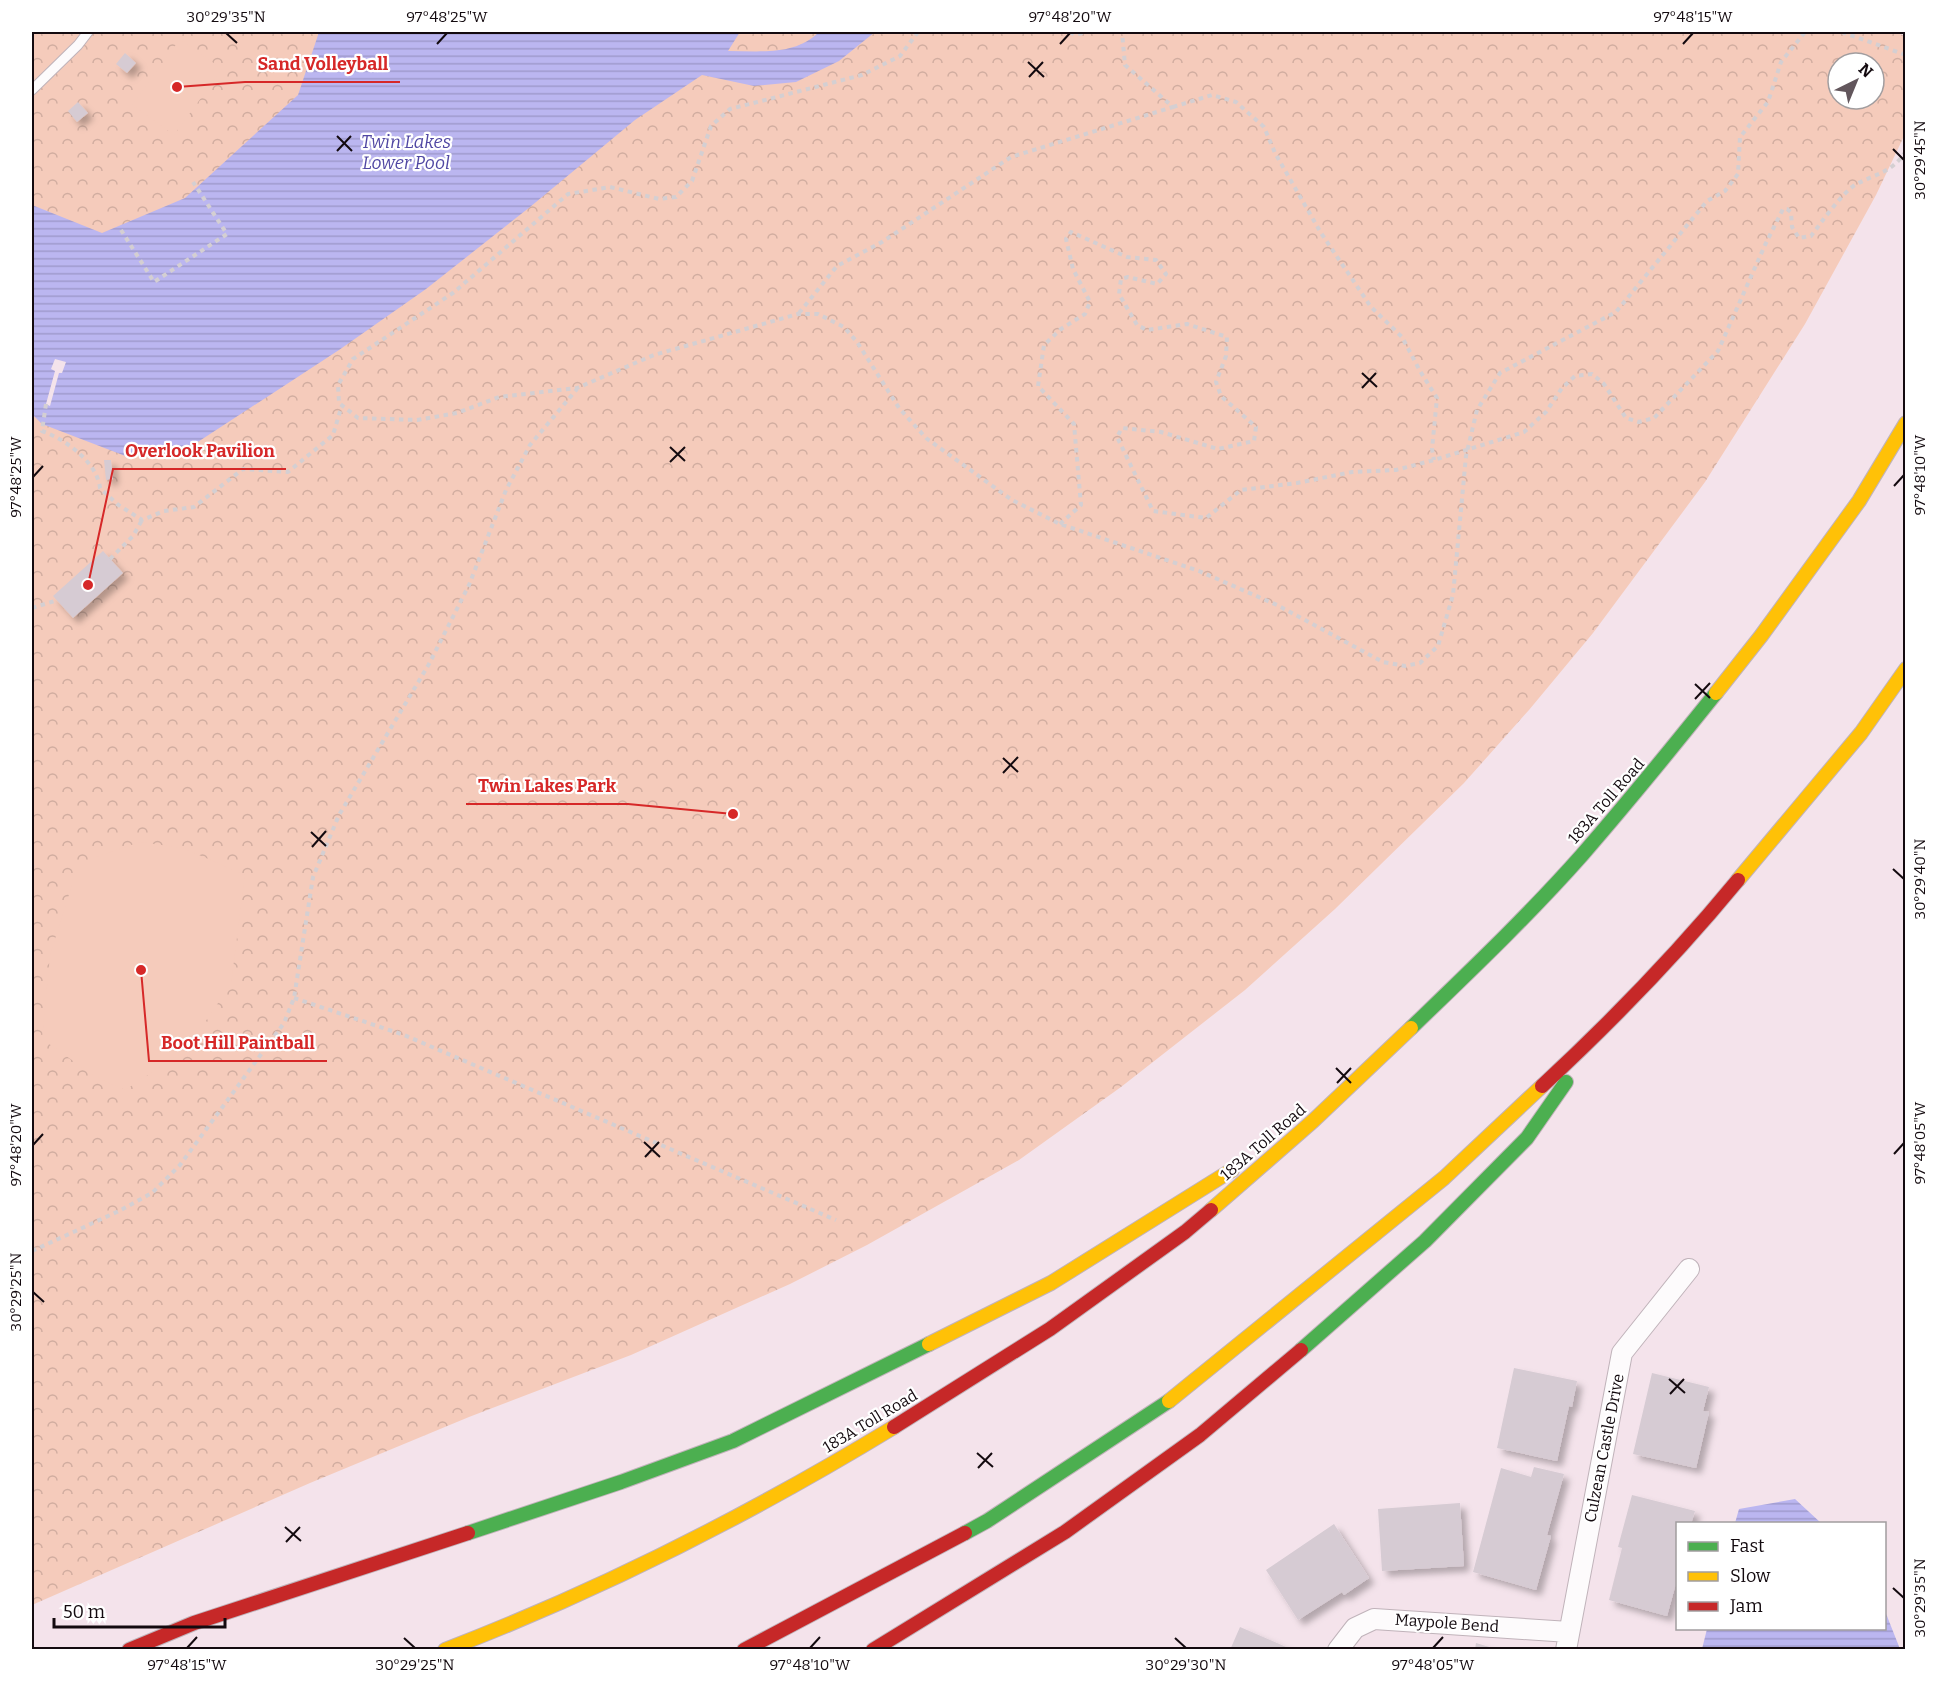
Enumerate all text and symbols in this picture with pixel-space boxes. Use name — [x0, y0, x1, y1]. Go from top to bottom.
text: 30°29'35"N — [186, 8, 266, 26]
text: 97°48'25"W — [406, 8, 488, 26]
text: 97°48'20"W — [1028, 8, 1112, 26]
text: 97°48'15"W — [1653, 8, 1733, 26]
callout: Sand Volleyball — [245, 46, 400, 82]
north arrow — [1826, 51, 1886, 111]
text: Sand Volleyball — [258, 53, 389, 75]
text: N — [1855, 59, 1877, 82]
text: 30°29'45"N — [1911, 120, 1929, 200]
water label: Twin Lakes Lower Pool — [361, 131, 451, 174]
callout: Overlook Pavilion — [113, 433, 286, 469]
text: 97°48'10"W — [1911, 434, 1929, 515]
text: 97°48'25"W — [7, 436, 25, 518]
text: Overlook Pavilion — [125, 440, 275, 462]
street label: 183A Toll Road — [1564, 754, 1648, 847]
callout: Twin Lakes Park — [466, 768, 628, 804]
text: Twin Lakes Park — [478, 775, 616, 797]
text: 30°29'40"N — [1911, 838, 1929, 920]
callout: Boot Hill Paintball — [149, 1025, 327, 1061]
text: Boot Hill Paintball — [161, 1032, 315, 1054]
street label: 183A Toll Road — [1217, 1100, 1310, 1184]
text: 97°48'05"W — [1911, 1101, 1929, 1184]
text: 97°48'20"W — [7, 1103, 25, 1187]
text: 30°29'25"N — [7, 1252, 25, 1331]
street label: Culzean Castle Drive — [1580, 1372, 1628, 1524]
street label: 183A Toll Road — [819, 1385, 921, 1457]
legend — [1676, 1522, 1886, 1630]
text: Fast — [1730, 1535, 1765, 1557]
text: 30°29'35"N — [1911, 1558, 1929, 1638]
text: Slow — [1730, 1565, 1771, 1587]
scale bar — [54, 1591, 225, 1629]
text: Jam — [1729, 1595, 1763, 1617]
text: 50 m — [63, 1601, 105, 1623]
street label: Maypole Bend — [1394, 1610, 1500, 1636]
text: 97°48'15"W — [147, 1656, 227, 1674]
text: 30°29'25"N — [376, 1656, 455, 1674]
text: 97°48'10"W — [770, 1656, 851, 1674]
text: 30°29'30"N — [1146, 1656, 1227, 1674]
text: 97°48'05"W — [1392, 1656, 1475, 1674]

